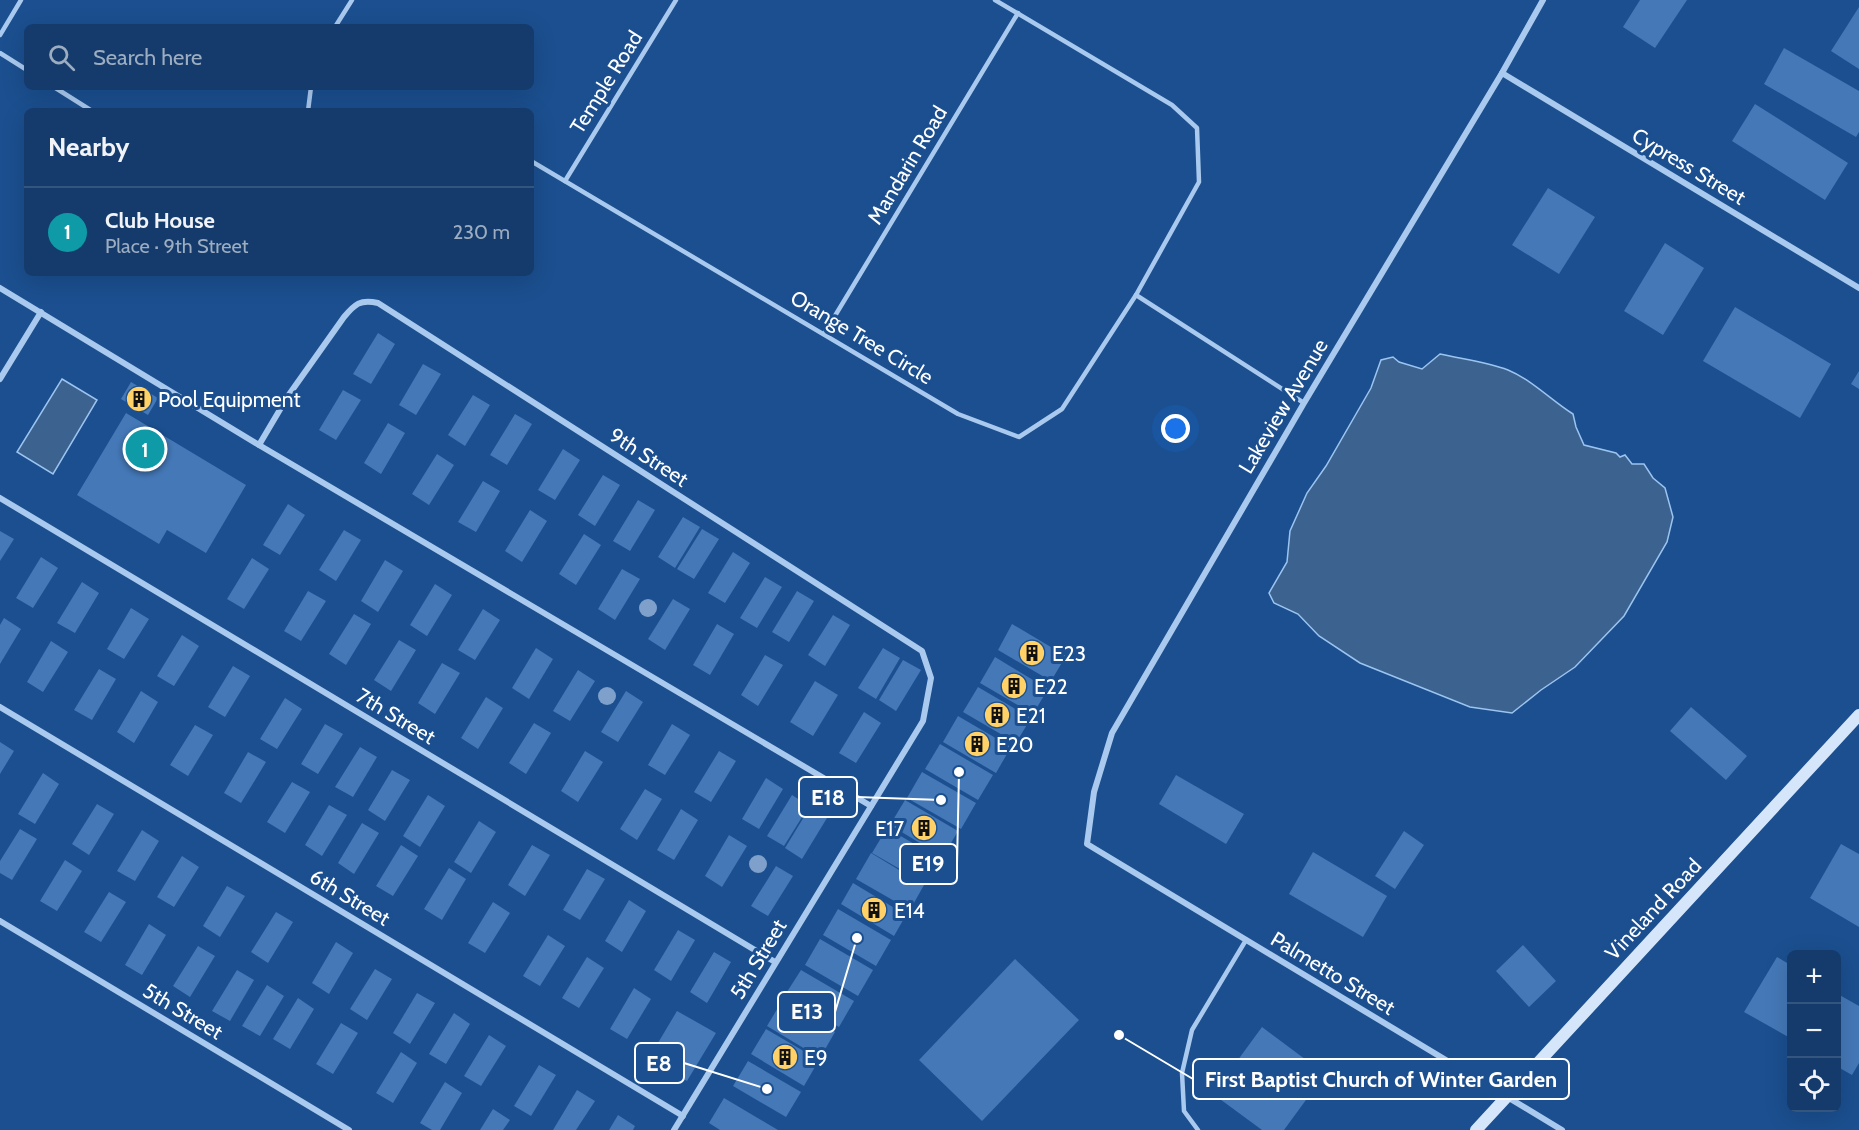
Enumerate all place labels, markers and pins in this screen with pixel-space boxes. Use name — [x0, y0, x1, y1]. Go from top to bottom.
building icon: Pool Equipment — [124, 384, 154, 414]
place label: Pool Equipment — [158, 387, 301, 412]
pin: 1 — [126, 426, 164, 472]
building icon: E23 — [1017, 638, 1047, 668]
place label: E23 — [1052, 641, 1086, 666]
building icon: E22 — [999, 671, 1029, 701]
place label: E22 — [1034, 674, 1068, 699]
building icon: E21 — [982, 700, 1012, 730]
place label: E21 — [1016, 703, 1045, 728]
building icon: E20 — [962, 729, 992, 759]
place label: E20 — [996, 732, 1033, 757]
callout: E18 — [799, 777, 857, 817]
building icon: E17 — [909, 813, 939, 843]
place label: E17 — [875, 816, 904, 841]
callout: E19 — [900, 844, 957, 884]
building icon: E14 — [859, 895, 889, 925]
place label: E14 — [894, 898, 925, 923]
callout: E13 — [778, 992, 835, 1032]
building icon: E9 — [770, 1042, 800, 1072]
callout: E8 — [635, 1043, 684, 1083]
place label: E9 — [804, 1045, 828, 1070]
callout: First Baptist Church of Winter Garden — [1193, 1059, 1569, 1099]

